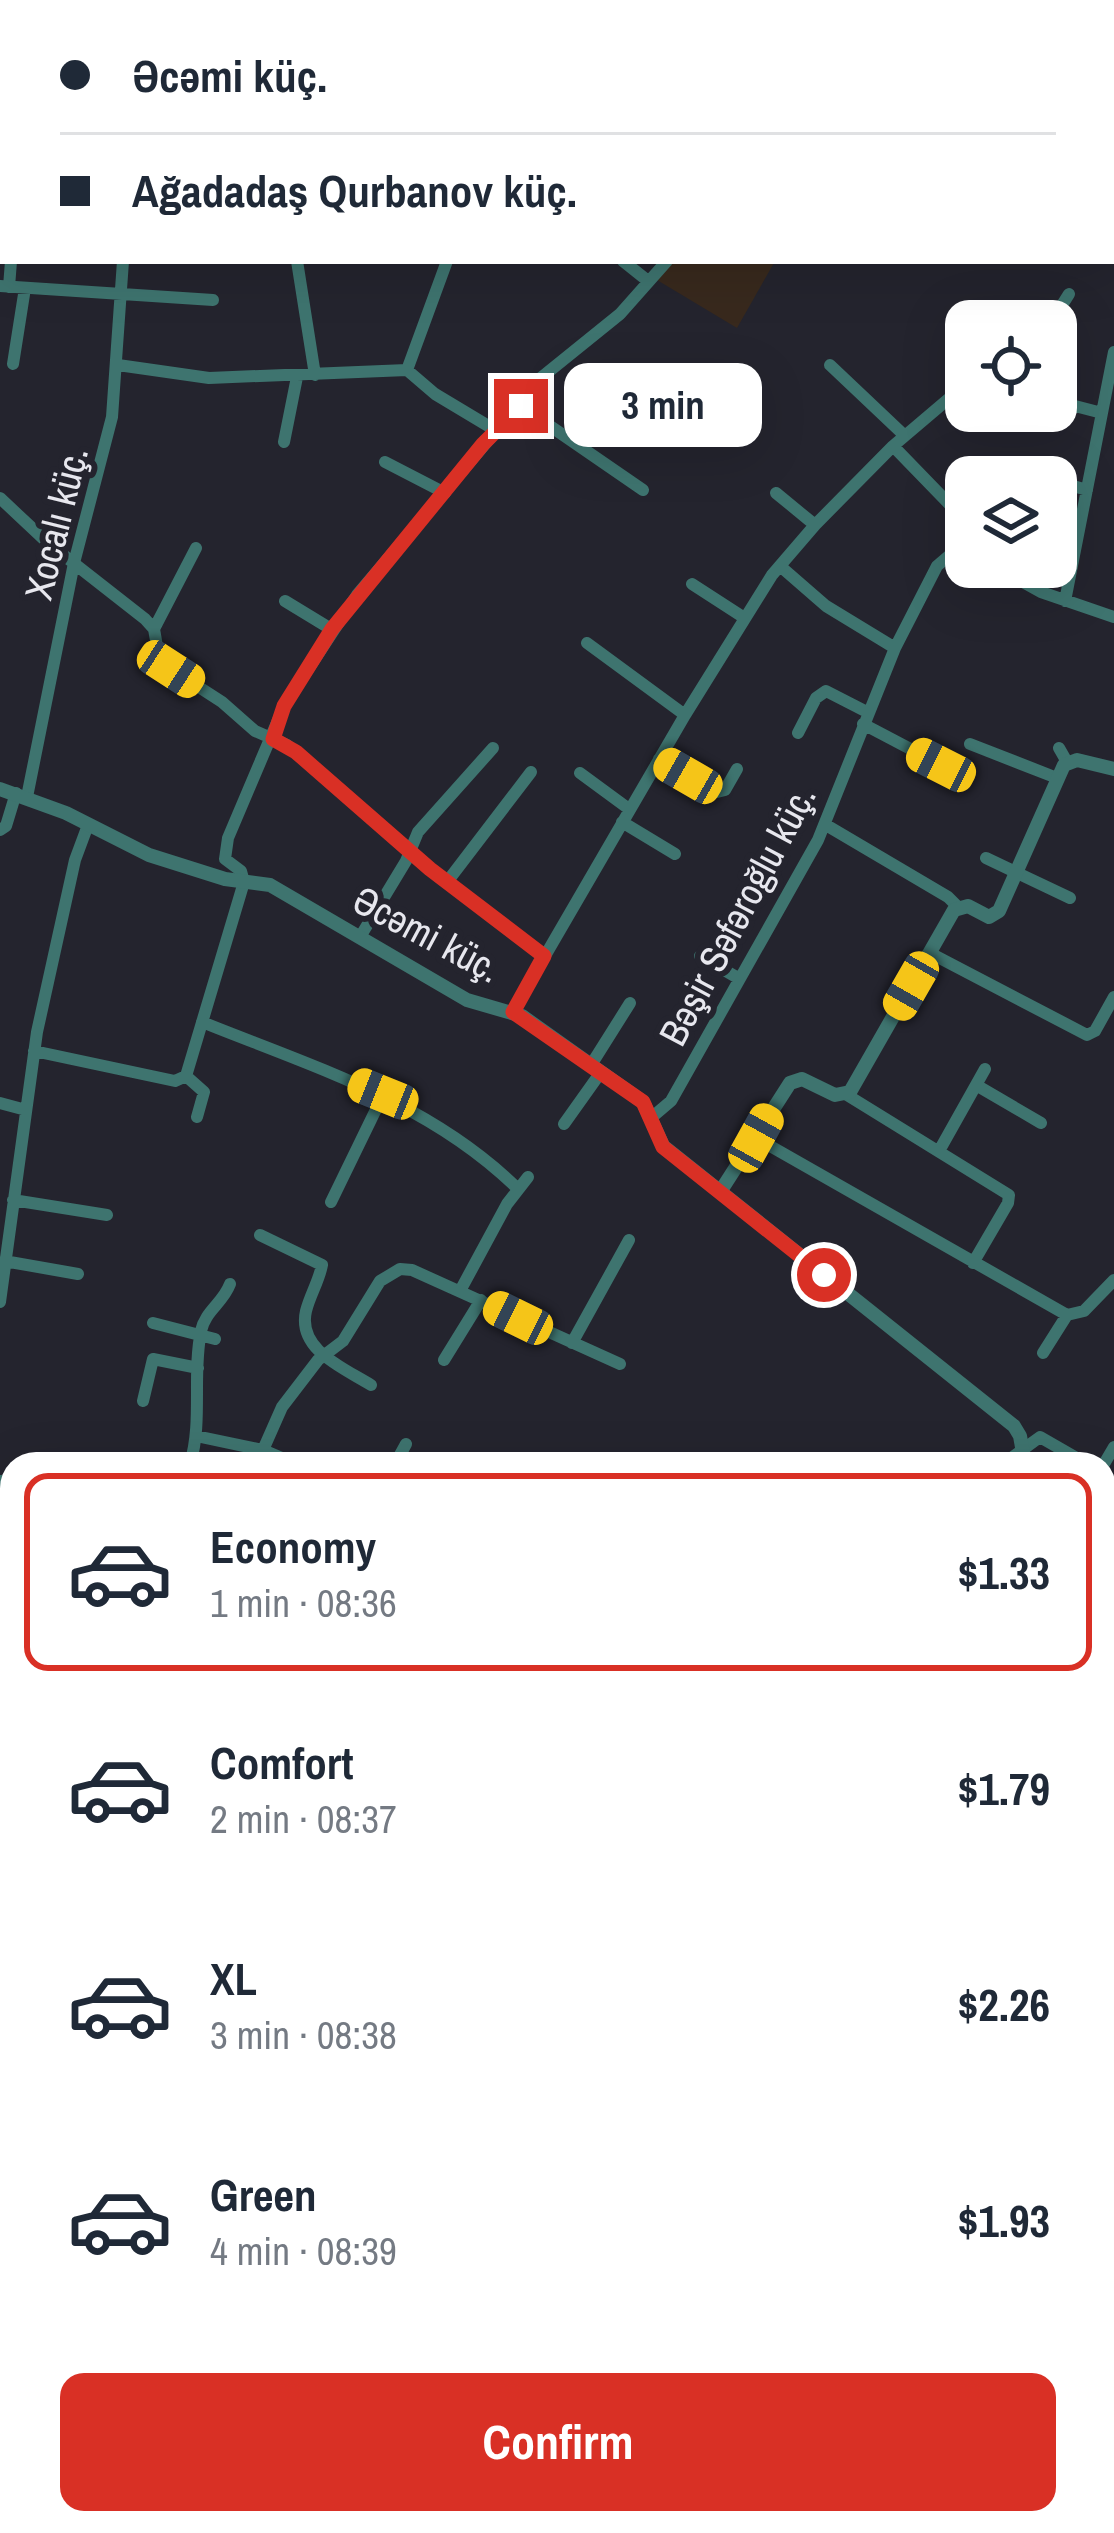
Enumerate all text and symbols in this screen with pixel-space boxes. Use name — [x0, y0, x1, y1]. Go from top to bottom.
text: Əcəmi küç. — [132, 45, 327, 106]
text: Ağadadaş Qurbanov küç. — [132, 160, 577, 221]
map controls — [945, 300, 1077, 588]
button: locate — [945, 300, 1077, 432]
callout: 3 min — [563, 364, 761, 448]
route end — [494, 379, 548, 433]
text: 3 min — [621, 379, 705, 431]
street label: Xocalı küç. — [12, 441, 100, 605]
button: layers — [945, 456, 1077, 588]
car — [131, 634, 211, 704]
car — [901, 733, 981, 797]
car — [648, 742, 728, 810]
street label: Bəşir Səfəroğlu küç. — [646, 776, 828, 1054]
street label: Əcəmi küç. — [344, 873, 510, 995]
car — [877, 946, 945, 1026]
car — [343, 1064, 423, 1124]
car — [723, 1098, 789, 1178]
route start — [797, 1248, 851, 1302]
car — [478, 1286, 558, 1350]
text: Economy — [210, 1516, 376, 1577]
icon: car — [66, 1518, 174, 1626]
text: $1.33 — [958, 1542, 1050, 1603]
text: 1 min · 08:36 — [210, 1577, 397, 1629]
text: Comfort — [210, 1732, 353, 1793]
icon: car — [66, 1734, 174, 1842]
text: $1.79 — [958, 1758, 1050, 1819]
text: 2 min · 08:37 — [210, 1793, 397, 1845]
text: XL — [210, 1948, 257, 2009]
icon: car — [66, 1950, 174, 2058]
text: $2.26 — [958, 1974, 1050, 2035]
text: 3 min · 08:38 — [210, 2009, 397, 2061]
text: Green — [210, 2164, 317, 2225]
icon: car — [66, 2166, 174, 2274]
text: $1.93 — [958, 2190, 1050, 2251]
text: 4 min · 08:39 — [210, 2225, 397, 2277]
button: Confirm — [60, 2373, 1056, 2511]

